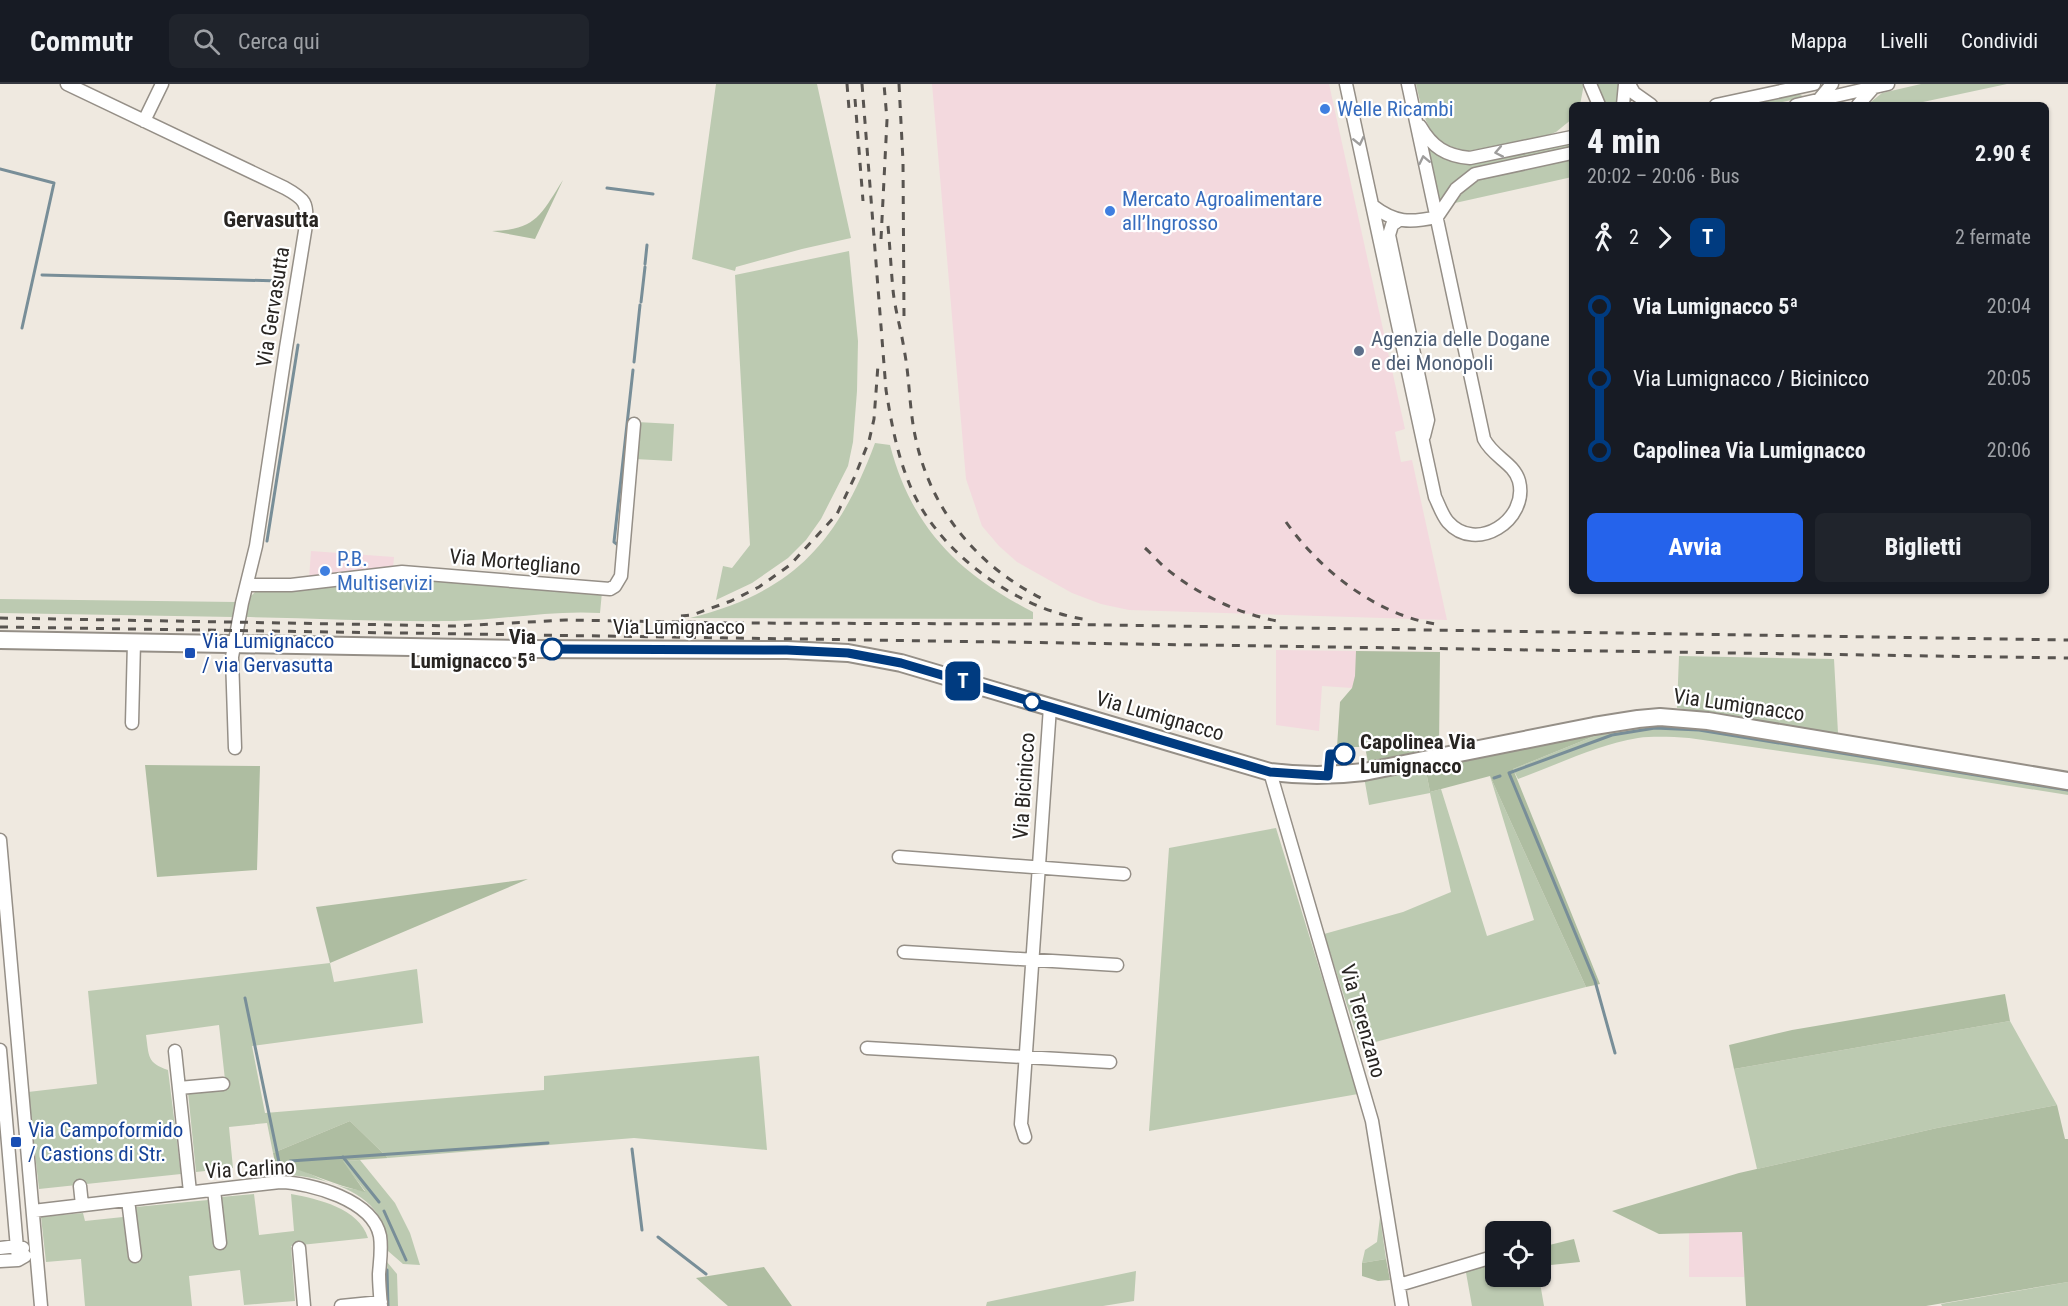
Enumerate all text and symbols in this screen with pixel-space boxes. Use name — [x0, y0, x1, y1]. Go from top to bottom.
search box — [169, 14, 589, 68]
text: Commutr — [30, 25, 133, 58]
icon: search — [190, 25, 223, 58]
text: Cerca qui — [238, 29, 320, 54]
text: Mappa — [1790, 29, 1847, 53]
text: Livelli — [1880, 29, 1928, 53]
text: Condividi — [1961, 29, 2038, 53]
place label: Welle Ricambi — [1337, 97, 1454, 121]
marker: Welle Ricambi — [1318, 102, 1332, 116]
text: 4 min — [1587, 122, 1661, 161]
one-way arrow — [1352, 136, 1365, 146]
text: 2.90 € — [1975, 141, 2031, 166]
one-way arrow — [1494, 145, 1504, 158]
one-way arrow — [1419, 155, 1432, 165]
text: 20:02 – 20:06 · Bus — [1587, 164, 1740, 188]
place label: Mercato Agroalimentare all’Ingrosso — [1122, 187, 1322, 235]
marker: Mercato Agroalimentare all’Ingrosso — [1103, 204, 1117, 218]
district label: Gervasutta — [223, 207, 319, 232]
icon: walk — [1587, 221, 1620, 254]
icon: forward — [1648, 221, 1681, 254]
text: 2 — [1629, 225, 1639, 249]
text: T — [1702, 225, 1713, 249]
text: 2 fermate — [1955, 225, 2031, 249]
street label: Via Gervasutta — [252, 245, 294, 369]
text: Via Lumignacco 5ª — [1633, 294, 1798, 319]
text: 20:04 — [1987, 294, 2031, 318]
place label: Agenzia delle Dogane e dei Monopoli — [1371, 327, 1550, 375]
marker: Agenzia delle Dogane e dei Monopoli — [1352, 344, 1366, 358]
text: Via Lumignacco / Bicinicco — [1633, 366, 1869, 391]
text: 20:05 — [1987, 366, 2031, 390]
text: Capolinea Via Lumignacco — [1633, 438, 1866, 463]
text: 20:06 — [1987, 438, 2031, 462]
button: Avvia — [1587, 513, 1803, 582]
button: Biglietti — [1815, 513, 2031, 582]
street label: Via Mortegliano — [448, 544, 582, 580]
place label: P.B. Multiservizi — [337, 547, 433, 595]
marker: P.B. Multiservizi — [318, 564, 332, 578]
street label: Via Lumignacco — [613, 615, 745, 639]
place label: Via Lumignacco 5ª — [411, 625, 536, 673]
place label: Via Lumignacco / via Gervasutta — [202, 629, 334, 677]
marker: Via Lumignacco 5ª — [541, 638, 563, 660]
marker: Via Lumignacco / via Gervasutta — [183, 646, 197, 660]
line badge: T — [944, 662, 982, 700]
text: T — [957, 669, 969, 693]
street label: Via Lumignacco — [1672, 684, 1806, 726]
street label: Via Lumignacco — [1093, 686, 1227, 746]
unlabelled marker — [1023, 693, 1041, 711]
place label: Capolinea Via Lumignacco — [1360, 730, 1476, 778]
street label: Via Bicinicco — [1008, 732, 1040, 840]
marker: Capolinea Via Lumignacco — [1333, 743, 1355, 765]
street label: Via Terenzano — [1335, 961, 1391, 1081]
place label: Via Campoformido / Castions di Str. — [28, 1118, 183, 1166]
marker: Via Campoformido / Castions di Str. — [9, 1135, 23, 1149]
street label: Via Carlino — [204, 1155, 296, 1183]
map controls — [1485, 1221, 1551, 1287]
button: locate — [1485, 1221, 1551, 1287]

